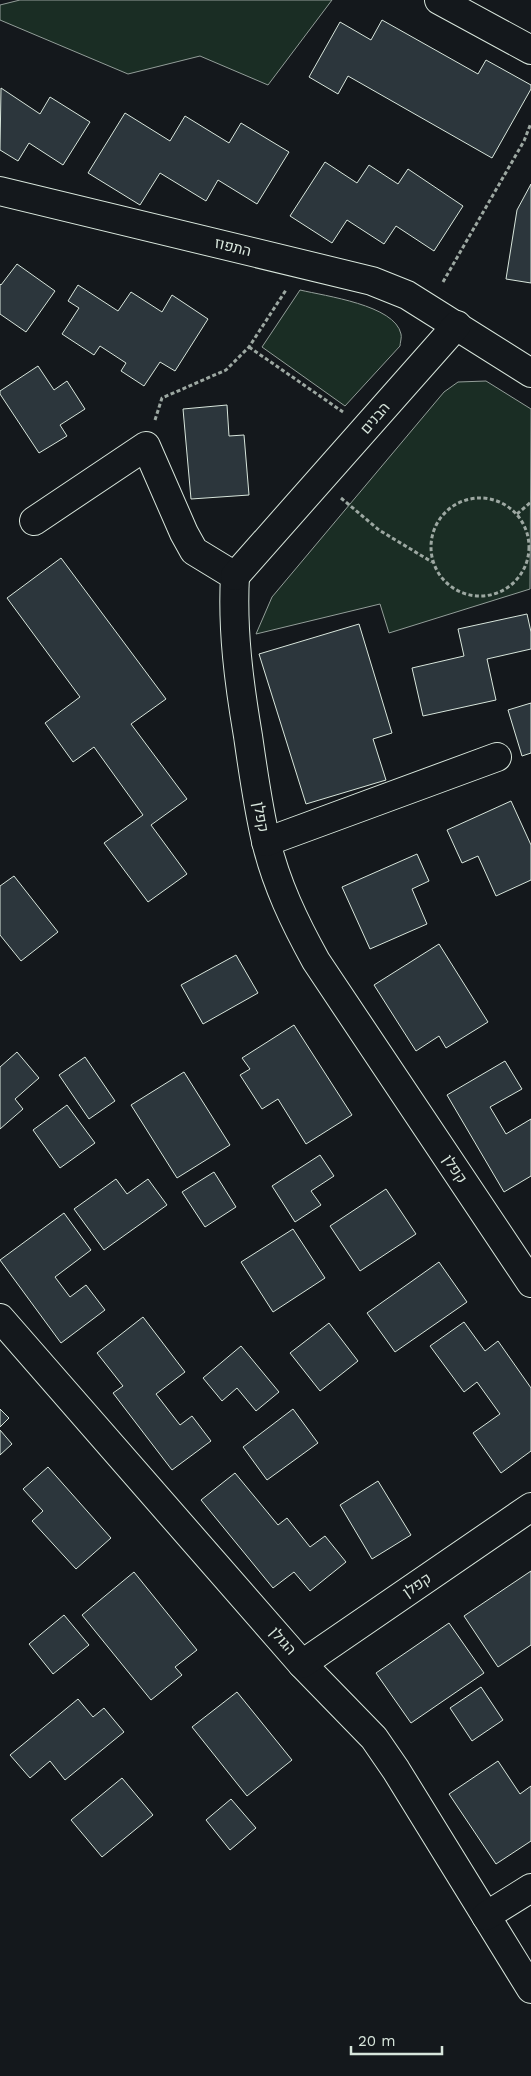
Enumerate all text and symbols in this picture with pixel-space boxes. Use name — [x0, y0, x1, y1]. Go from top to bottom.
street label: התפוז — [213, 234, 253, 260]
street label: הבנים — [356, 398, 394, 438]
street label: קפלן — [249, 800, 273, 834]
street label: קפלן — [439, 1151, 471, 1187]
street label: קפלן — [399, 1569, 435, 1601]
street label: הגולן — [266, 1623, 300, 1659]
scale bar — [351, 2024, 442, 2056]
text: 20 m — [358, 2032, 396, 2050]

